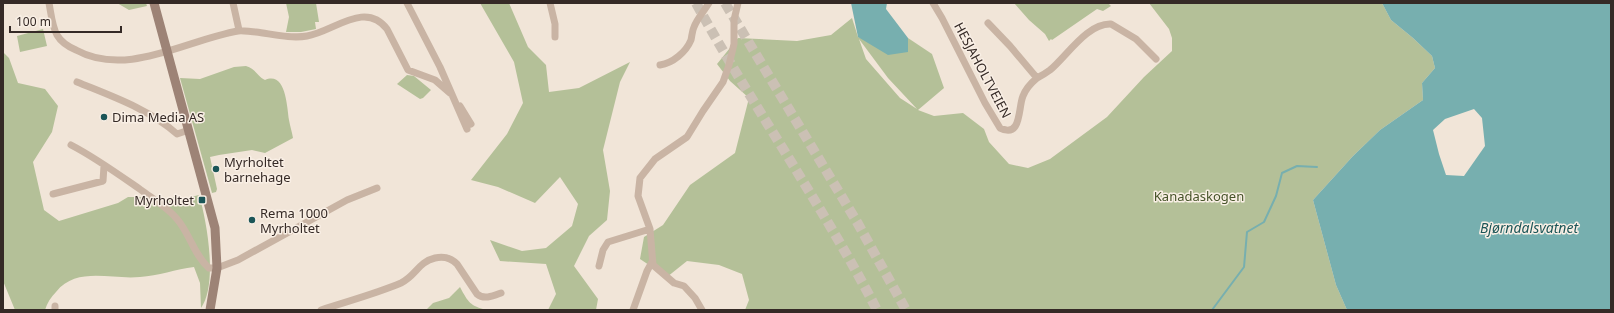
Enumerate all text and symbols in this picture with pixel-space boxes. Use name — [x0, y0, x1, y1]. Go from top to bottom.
scale bar — [10, 8, 121, 34]
text: 100 m — [16, 13, 51, 30]
street label: HESJAHOLTVEIEN — [950, 19, 1016, 121]
place label: Dima Media AS — [112, 108, 204, 126]
marker: Dima Media AS — [99, 112, 109, 122]
place label: Myrholtet barnehage — [224, 153, 291, 186]
marker: Myrholtet barnehage — [211, 164, 221, 174]
park label: Kanadaskogen — [1154, 187, 1244, 205]
place label: Myrholtet — [134, 191, 194, 209]
marker: Myrholtet — [197, 195, 207, 205]
place label: Rema 1000 Myrholtet — [260, 204, 328, 237]
marker: Rema 1000 Myrholtet — [247, 215, 257, 225]
water label: Bjørndalsvatnet — [1480, 218, 1579, 237]

